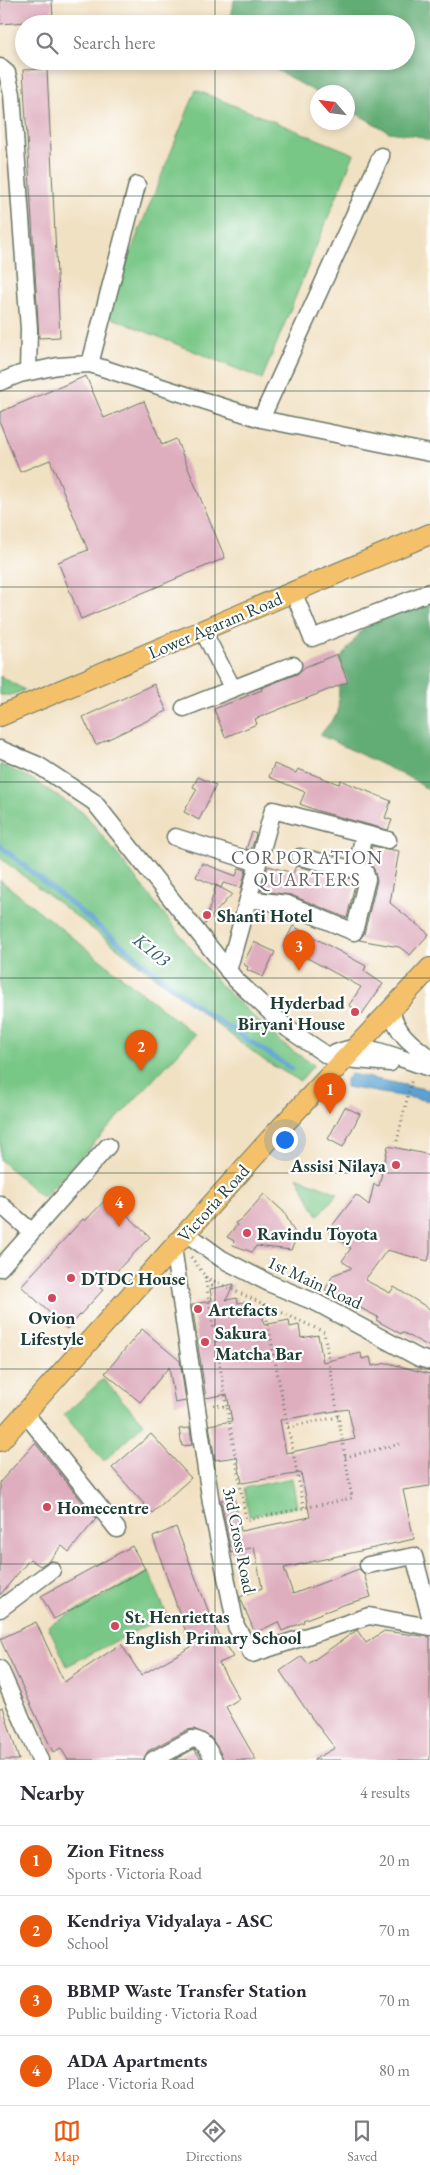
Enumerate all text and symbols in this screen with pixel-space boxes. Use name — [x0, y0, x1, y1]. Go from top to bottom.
search box — [15, 15, 415, 70]
icon: search — [33, 29, 61, 57]
text: Search here — [73, 30, 155, 55]
north arrow — [310, 85, 355, 130]
street label: Lower Agaram Road — [144, 586, 286, 664]
district label: CORPORATION QUARTERS — [231, 845, 383, 892]
place label: Shanti Hotel — [217, 904, 313, 927]
marker: Shanti Hotel — [201, 909, 213, 921]
water label: K103 — [128, 927, 176, 973]
pin: 3 — [283, 930, 315, 971]
place label: Hyderbad Biryani House — [238, 991, 345, 1035]
marker: Hyderbad Biryani House — [349, 1006, 361, 1018]
pin: 2 — [125, 1030, 157, 1071]
pin: 1 — [314, 1073, 346, 1114]
your location — [272, 1127, 298, 1153]
place label: Assisi Nilaya — [290, 1154, 386, 1177]
street label: Victoria Road — [172, 1159, 255, 1247]
marker: Assisi Nilaya — [390, 1159, 402, 1171]
pin: 4 — [103, 1186, 135, 1227]
place label: Ravindu Toyota — [257, 1222, 378, 1245]
marker: Ravindu Toyota — [241, 1227, 253, 1239]
street label: 1st Main Road — [264, 1250, 367, 1314]
place label: DTDC House — [81, 1267, 186, 1290]
marker: DTDC House — [65, 1272, 77, 1284]
marker: Ovion Lifestyle — [46, 1292, 58, 1304]
place label: Artefacts — [207, 1298, 277, 1321]
marker: Artefacts — [192, 1303, 204, 1315]
place label: Ovion Lifestyle — [20, 1306, 84, 1350]
place label: Sakura Matcha Bar — [215, 1321, 302, 1365]
marker: Sakura Matcha Bar — [199, 1336, 211, 1348]
street label: 3rd Cross Road — [218, 1485, 262, 1596]
place label: Homecentre — [57, 1496, 149, 1519]
marker: Homecentre — [41, 1501, 53, 1513]
place label: St. Henriettas English Primary School — [125, 1605, 302, 1649]
marker: St. Henriettas English Primary School — [109, 1620, 121, 1632]
text: Nearby — [20, 1779, 84, 1806]
text: 4 results — [360, 1782, 410, 1803]
text: Zion Fitness — [67, 1838, 164, 1863]
text: 1 — [32, 1850, 40, 1871]
text: 20 m — [379, 1850, 410, 1871]
text: Sports · Victoria Road — [67, 1863, 202, 1884]
text: Kendriya Vidyalaya - ASC — [67, 1908, 273, 1933]
text: 2 — [32, 1920, 40, 1941]
text: 70 m — [379, 1920, 410, 1941]
text: School — [67, 1933, 109, 1954]
text: BBMP Waste Transfer Station — [67, 1978, 307, 2003]
text: 3 — [32, 1990, 40, 2011]
text: 70 m — [379, 1990, 410, 2011]
text: Public building · Victoria Road — [67, 2003, 257, 2024]
text: ADA Apartments — [67, 2048, 207, 2073]
text: 4 — [32, 2060, 40, 2081]
text: 80 m — [379, 2060, 410, 2081]
text: Place · Victoria Road — [67, 2073, 194, 2094]
tab: Map — [53, 2117, 81, 2165]
tab: Directions — [186, 2117, 242, 2165]
tab: Saved — [347, 2117, 377, 2165]

